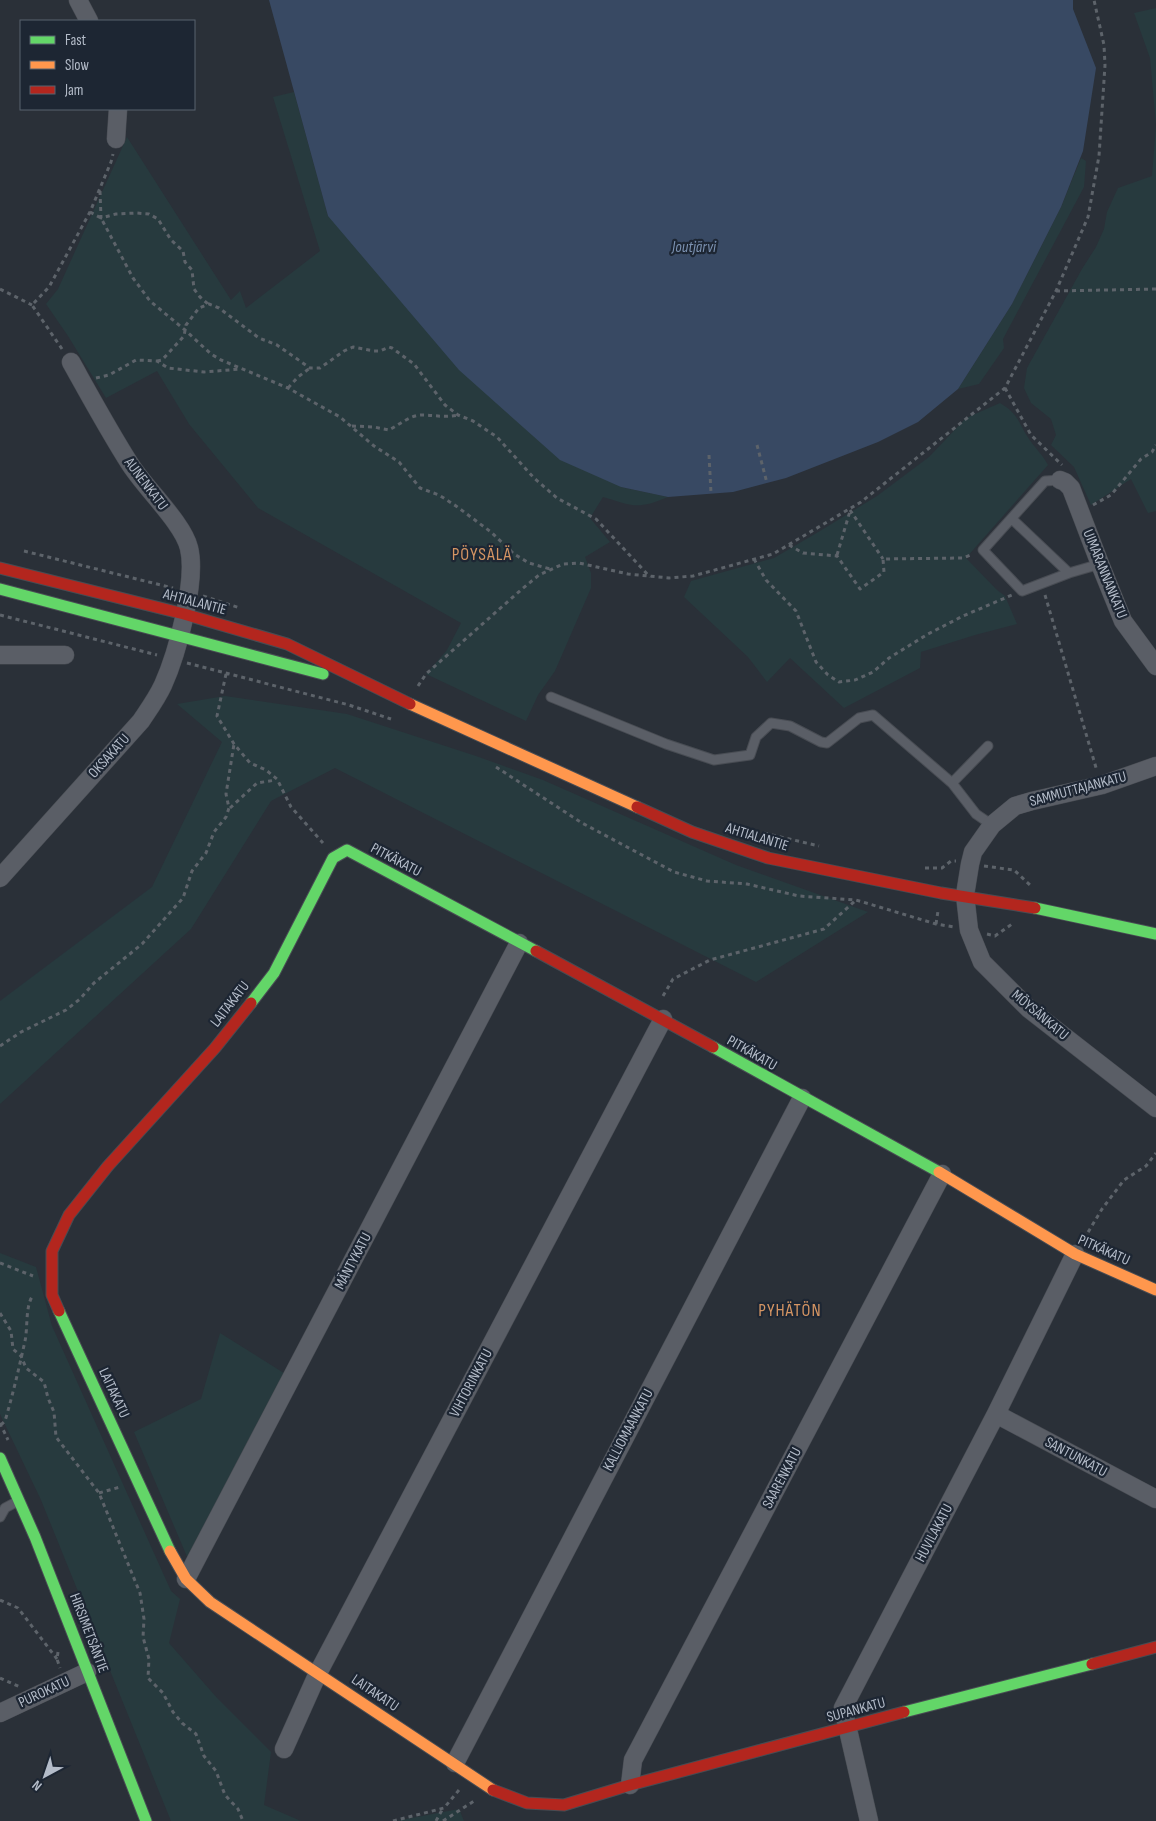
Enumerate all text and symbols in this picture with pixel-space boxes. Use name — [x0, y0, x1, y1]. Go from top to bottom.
legend — [20, 20, 195, 110]
text: Fast — [65, 31, 87, 50]
text: Slow — [65, 56, 89, 75]
text: Jam — [64, 81, 83, 100]
water label: Joutjärvi — [671, 238, 717, 257]
street label: AUNENKATU — [119, 453, 172, 514]
street label: UIMARANNANKATU — [1078, 527, 1132, 621]
district label: PÖYSÄLÄ — [452, 544, 512, 565]
street label: AHTIALANTIE — [160, 584, 229, 620]
street label: OKSAKATU — [84, 730, 134, 782]
street label: SAMMUTTAJANKATU — [1027, 767, 1129, 811]
street label: AHTIALANTIE — [722, 818, 791, 856]
street label: PITKÄKATU — [367, 839, 425, 881]
street label: LAITAKATU — [206, 977, 254, 1031]
street label: MÖYSÄNKATU — [1008, 986, 1072, 1044]
street label: PITKÄKATU — [724, 1031, 780, 1075]
street label: MÄNTYKATU — [330, 1229, 376, 1293]
street label: PITKÄKATU — [1075, 1230, 1133, 1270]
district label: PYHÄTÖN — [758, 1300, 822, 1321]
street label: VIHTORINKATU — [445, 1346, 497, 1420]
street label: LAITAKATU — [94, 1365, 134, 1421]
street label: KALLIOMAANKATU — [598, 1386, 658, 1474]
street label: SANTUNKATU — [1042, 1433, 1110, 1481]
street label: SAARENKATU — [758, 1444, 806, 1512]
street label: HUVILAKATU — [911, 1501, 957, 1565]
street label: HIRSIMETSÄNTIE — [65, 1590, 113, 1676]
street label: LAITAKATU — [348, 1670, 402, 1716]
street label: PUROKATU — [15, 1672, 73, 1712]
street label: SUPANKATU — [825, 1693, 887, 1727]
north arrow — [20, 1751, 70, 1801]
text: N — [29, 1777, 45, 1794]

